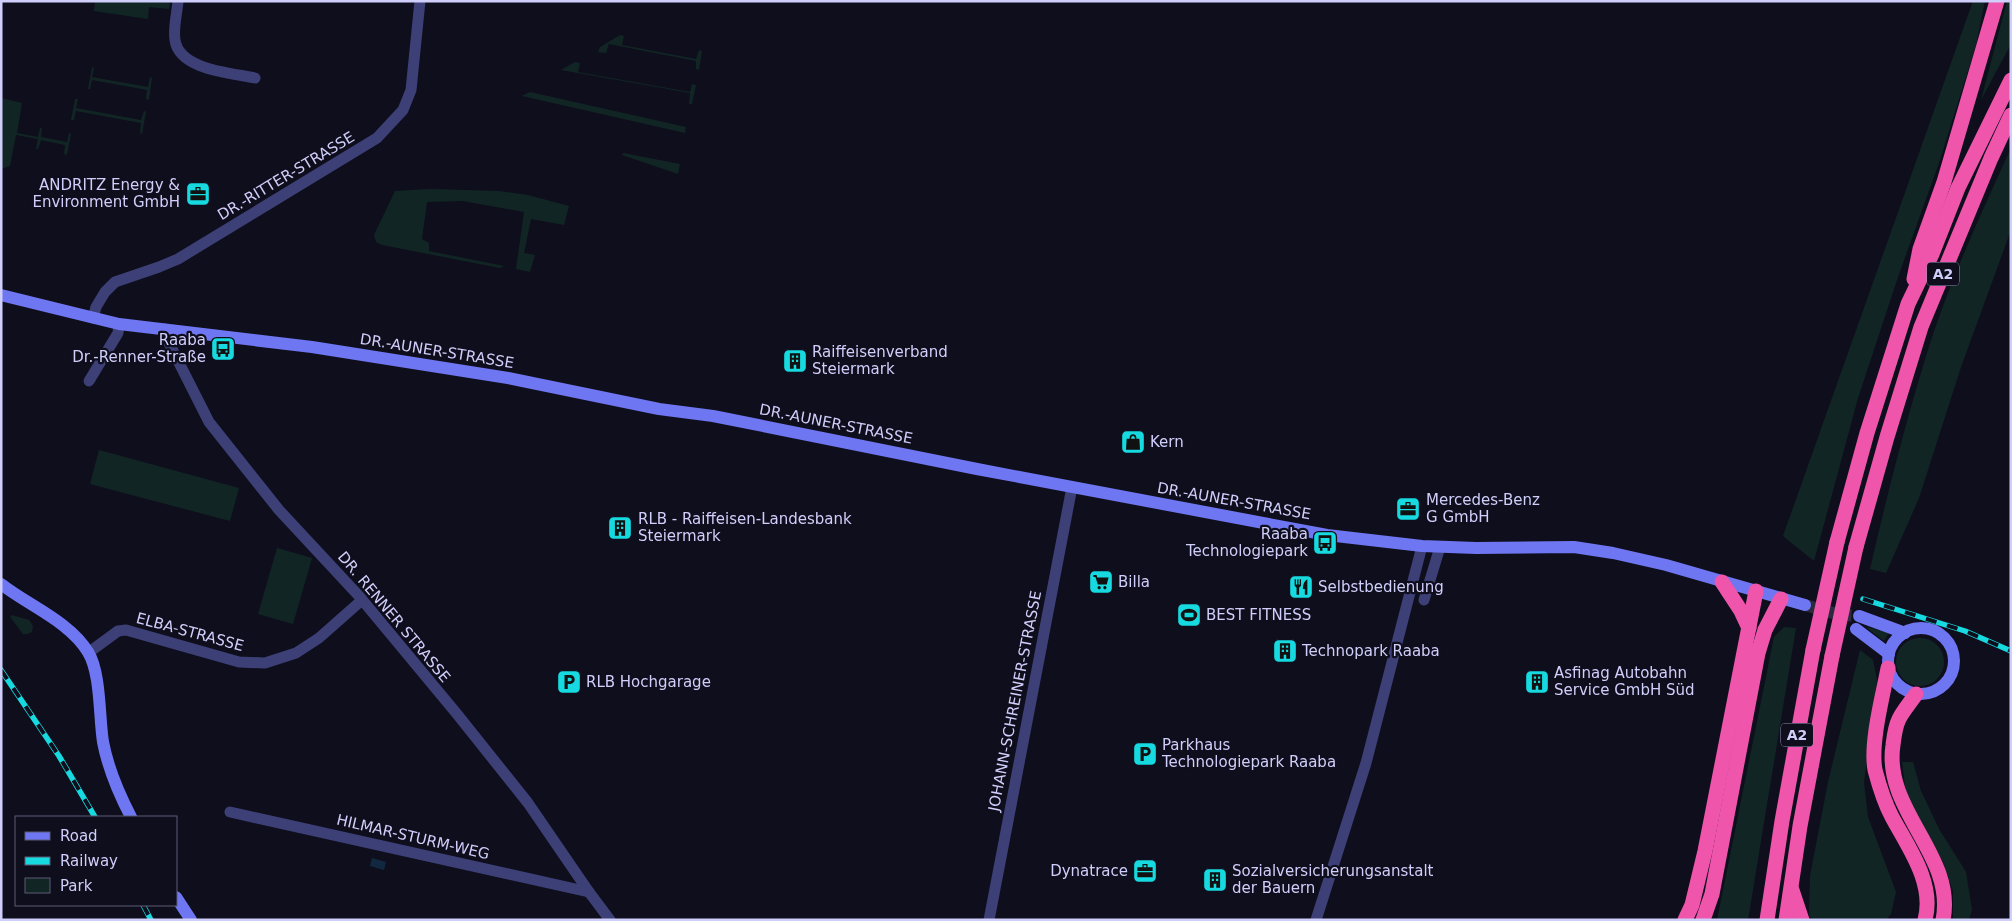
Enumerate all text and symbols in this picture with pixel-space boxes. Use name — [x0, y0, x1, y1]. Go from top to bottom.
street label: DR.-RITTER-STRASSE — [214, 128, 358, 224]
place label: ANDRITZ Energy & Environment GmbH — [32, 176, 180, 211]
office icon: ANDRITZ Energy & Environment GmbH — [185, 181, 211, 207]
road number: A2 — [1927, 262, 1959, 286]
street label: DR.-AUNER-STRASSE — [359, 330, 515, 372]
place label: Raaba Dr.-Renner-Straße — [72, 331, 206, 366]
bus stop icon: Raaba Dr.-Renner-Straße — [210, 336, 236, 362]
place label: Raiffeisenverband Steiermark — [812, 343, 948, 378]
building icon: Raiffeisenverband Steiermark — [782, 348, 808, 374]
street label: DR.-AUNER-STRASSE — [758, 400, 914, 448]
shop icon: Kern — [1120, 429, 1146, 455]
place label: Kern — [1150, 433, 1184, 451]
street label: DR.-AUNER-STRASSE — [1156, 479, 1312, 523]
place label: Mercedes-Benz G GmbH — [1426, 491, 1540, 526]
office icon: Mercedes-Benz G GmbH — [1395, 496, 1421, 522]
place label: RLB - Raiffeisen-Landesbank Steiermark — [638, 510, 852, 545]
building icon: RLB - Raiffeisen-Landesbank Steiermark — [607, 515, 633, 541]
place label: Raaba Technologiepark — [1185, 525, 1308, 560]
bus stop icon: Raaba Technologiepark — [1312, 530, 1338, 556]
street label: DR. RENNER STRASSE — [334, 548, 454, 686]
supermarket icon: Billa — [1088, 569, 1114, 595]
place label: Billa — [1118, 573, 1150, 591]
restaurant icon: Selbstbedienung — [1288, 574, 1314, 600]
place label: Selbstbedienung — [1318, 578, 1444, 596]
street label: JOHANN-SCHREINER-STRASSE — [985, 589, 1045, 814]
sports icon: BEST FITNESS — [1176, 602, 1202, 628]
place label: BEST FITNESS — [1206, 606, 1311, 624]
street label: ELBA-STRASSE — [134, 609, 246, 655]
building icon: Technopark Raaba — [1272, 638, 1298, 664]
place label: Technopark Raaba — [1301, 642, 1440, 660]
place label: Asfinag Autobahn Service GmbH Süd — [1554, 664, 1695, 699]
parking icon: RLB Hochgarage — [556, 669, 582, 695]
building icon: Asfinag Autobahn Service GmbH Süd — [1524, 669, 1550, 695]
place label: RLB Hochgarage — [586, 673, 711, 691]
road number: A2 — [1781, 724, 1813, 746]
place label: Parkhaus Technologiepark Raaba — [1161, 736, 1336, 771]
parking icon: Parkhaus Technologiepark Raaba — [1132, 741, 1158, 767]
street label: HILMAR-STURM-WEG — [335, 811, 491, 863]
legend — [15, 816, 178, 906]
text: Road — [60, 827, 98, 845]
text: Railway — [60, 852, 118, 870]
office icon: Dynatrace — [1132, 858, 1158, 884]
place label: Dynatrace — [1050, 862, 1128, 880]
place label: Sozialversicherungsanstalt der Bauern — [1232, 862, 1434, 897]
building icon: Sozialversicherungsanstalt der Bauern — [1202, 867, 1228, 893]
text: Park — [60, 877, 93, 895]

